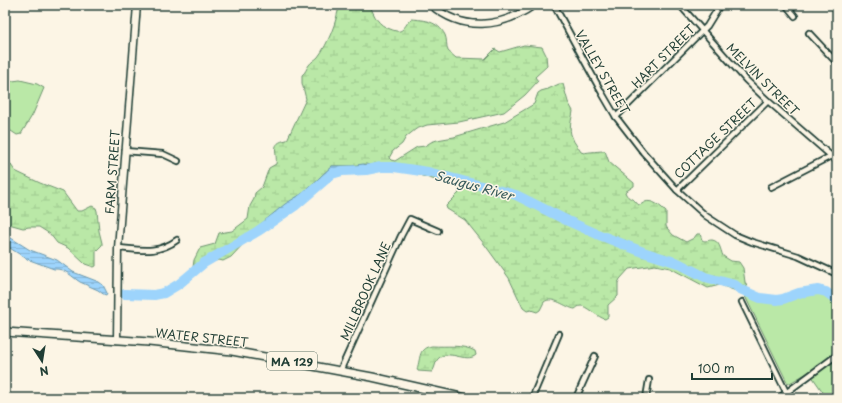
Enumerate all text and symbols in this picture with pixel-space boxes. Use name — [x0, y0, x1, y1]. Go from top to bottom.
street label: HART STREET — [627, 20, 699, 92]
street label: VALLEY STREET — [572, 27, 635, 118]
street label: MELVIN STREET — [723, 39, 804, 120]
street label: COTTAGE STREET — [670, 93, 761, 182]
street label: FARM STREET — [100, 128, 124, 215]
water label: Saugus River — [432, 165, 518, 205]
street label: MILLBROOK LANE — [335, 239, 395, 343]
street label: WATER STREET — [155, 323, 250, 351]
north arrow — [22, 341, 62, 381]
road number: MA 129 — [267, 352, 317, 370]
scale bar — [692, 355, 772, 381]
text: 100 m — [698, 359, 735, 377]
text: N — [38, 362, 50, 381]

